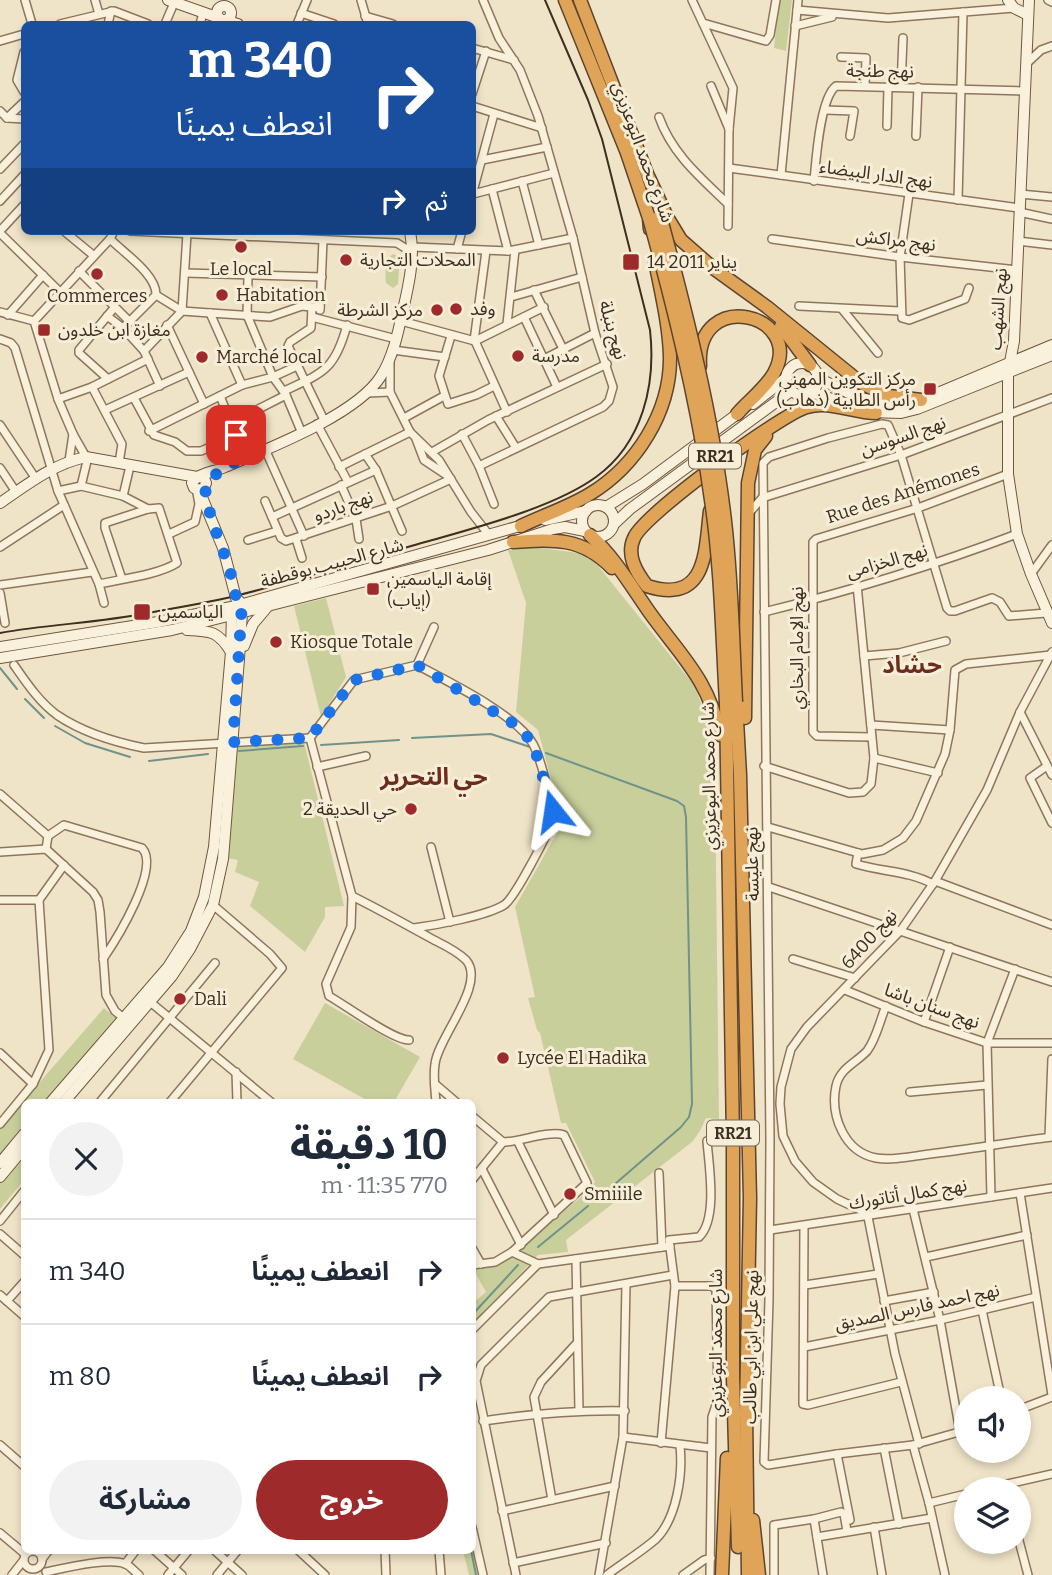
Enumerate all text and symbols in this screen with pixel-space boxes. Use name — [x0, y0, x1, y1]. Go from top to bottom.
text: 340 m — [188, 31, 333, 90]
icon: right — [357, 49, 448, 140]
street label: نهج طنجة — [846, 59, 914, 85]
street label: شارع محمد البوعزيزي — [604, 78, 679, 227]
text: انعطف يمينًا — [176, 105, 333, 143]
street label: نهج الدار البيضاء — [818, 155, 934, 195]
icon: right — [374, 182, 412, 220]
text: ثم — [426, 186, 448, 217]
street label: نهج مراكش — [855, 224, 937, 258]
marker: Le local — [233, 239, 249, 255]
place label: المحلات التجارية — [360, 249, 476, 271]
place label: 14 يناير 2011 — [647, 251, 737, 273]
marker: المحلات التجارية — [338, 252, 354, 268]
marker: 14 يناير 2011 — [621, 252, 641, 272]
place label: Le local — [210, 258, 272, 280]
marker: Commerces — [89, 266, 105, 282]
street label: نهج الشهب — [984, 267, 1014, 351]
place label: Habitation — [236, 284, 326, 306]
place label: Commerces — [47, 285, 147, 307]
marker: Habitation — [214, 287, 230, 303]
place label: وفد — [470, 298, 496, 320]
street label: نهج بنبلة — [592, 298, 632, 363]
place label: مركز الشرطة — [337, 299, 423, 321]
marker: وفد — [448, 301, 464, 317]
marker: مركز الشرطة — [429, 302, 445, 318]
place label: مغازة ابن خلدون — [58, 319, 171, 341]
marker: مغازة ابن خلدون — [36, 322, 52, 338]
place label: مدرسة — [532, 345, 580, 367]
place label: Marché local — [216, 346, 322, 368]
marker: مدرسة — [510, 348, 526, 364]
marker: Marché local — [194, 349, 210, 365]
place label: مركز التكوين المهني رأس الطابية (ذهاب) — [776, 368, 916, 411]
marker: مركز التكوين المهني رأس الطابية (ذهاب) — [922, 381, 938, 397]
pin — [206, 405, 266, 465]
street label: نهج السوسن — [857, 411, 949, 463]
icon: arrive — [217, 416, 255, 454]
road number: RR21 — [689, 444, 741, 468]
street label: Rue des Anémones — [824, 458, 982, 528]
street label: نهج باردو — [310, 486, 377, 528]
street label: شارع الحبيب بوقطفة — [258, 533, 407, 596]
street label: نهج الخزامى — [844, 539, 931, 585]
place label: إقامة الياسمين (إياب) — [387, 568, 492, 612]
marker: إقامة الياسمين (إياب) — [365, 581, 381, 597]
street label: نهج الإمام البخاري — [786, 586, 811, 710]
place label: الياسمين — [158, 601, 223, 623]
marker: الياسمين — [132, 602, 152, 622]
place label: Kiosque Totale — [290, 631, 413, 653]
marker: Kiosque Totale — [268, 634, 284, 650]
district label: حشاد — [882, 651, 942, 679]
street label: شارع محمد البوعزيزي — [697, 701, 724, 851]
district label: حي التحرير — [379, 763, 488, 797]
position arrow — [516, 774, 590, 848]
place label: حي الحديقة 2 — [303, 798, 397, 822]
marker: حي الحديقة 2 — [403, 801, 419, 817]
street label: نهج عليسة — [740, 827, 766, 901]
street label: نهج 6400 — [836, 904, 903, 975]
street label: نهج سنان باشا — [881, 979, 983, 1035]
place label: Dali — [194, 988, 227, 1010]
marker: Dali — [172, 991, 188, 1007]
place label: Lycée El Hadika — [517, 1047, 647, 1069]
marker: Lycée El Hadika — [495, 1050, 511, 1066]
text: 10 دقيقة — [290, 1120, 448, 1170]
road number: RR21 — [707, 1120, 759, 1146]
button: close — [49, 1122, 123, 1196]
text: 770 m · 11:35 — [321, 1171, 448, 1199]
street label: نهج كمال أتاتورك — [847, 1174, 969, 1216]
place label: Smiiile — [584, 1183, 643, 1205]
marker: Smiiile — [562, 1186, 578, 1202]
icon: right — [410, 1253, 448, 1291]
text: 340 m — [49, 1256, 126, 1287]
text: انعطف يمينًا — [251, 1256, 389, 1287]
street label: شارع محمد البوعزيزي — [705, 1269, 730, 1417]
street label: نهج علي ابن ابي طالب — [739, 1270, 766, 1424]
street label: نهج احمد فارس الصديق — [833, 1279, 1002, 1337]
icon: right — [410, 1358, 448, 1396]
text: 80 m — [49, 1361, 111, 1392]
text: انعطف يمينًا — [251, 1361, 389, 1392]
map controls — [954, 1386, 1031, 1554]
button: sound — [954, 1386, 1031, 1463]
button: مشاركة — [49, 1460, 242, 1540]
button: خروج — [256, 1460, 448, 1540]
button: layers — [954, 1477, 1031, 1554]

